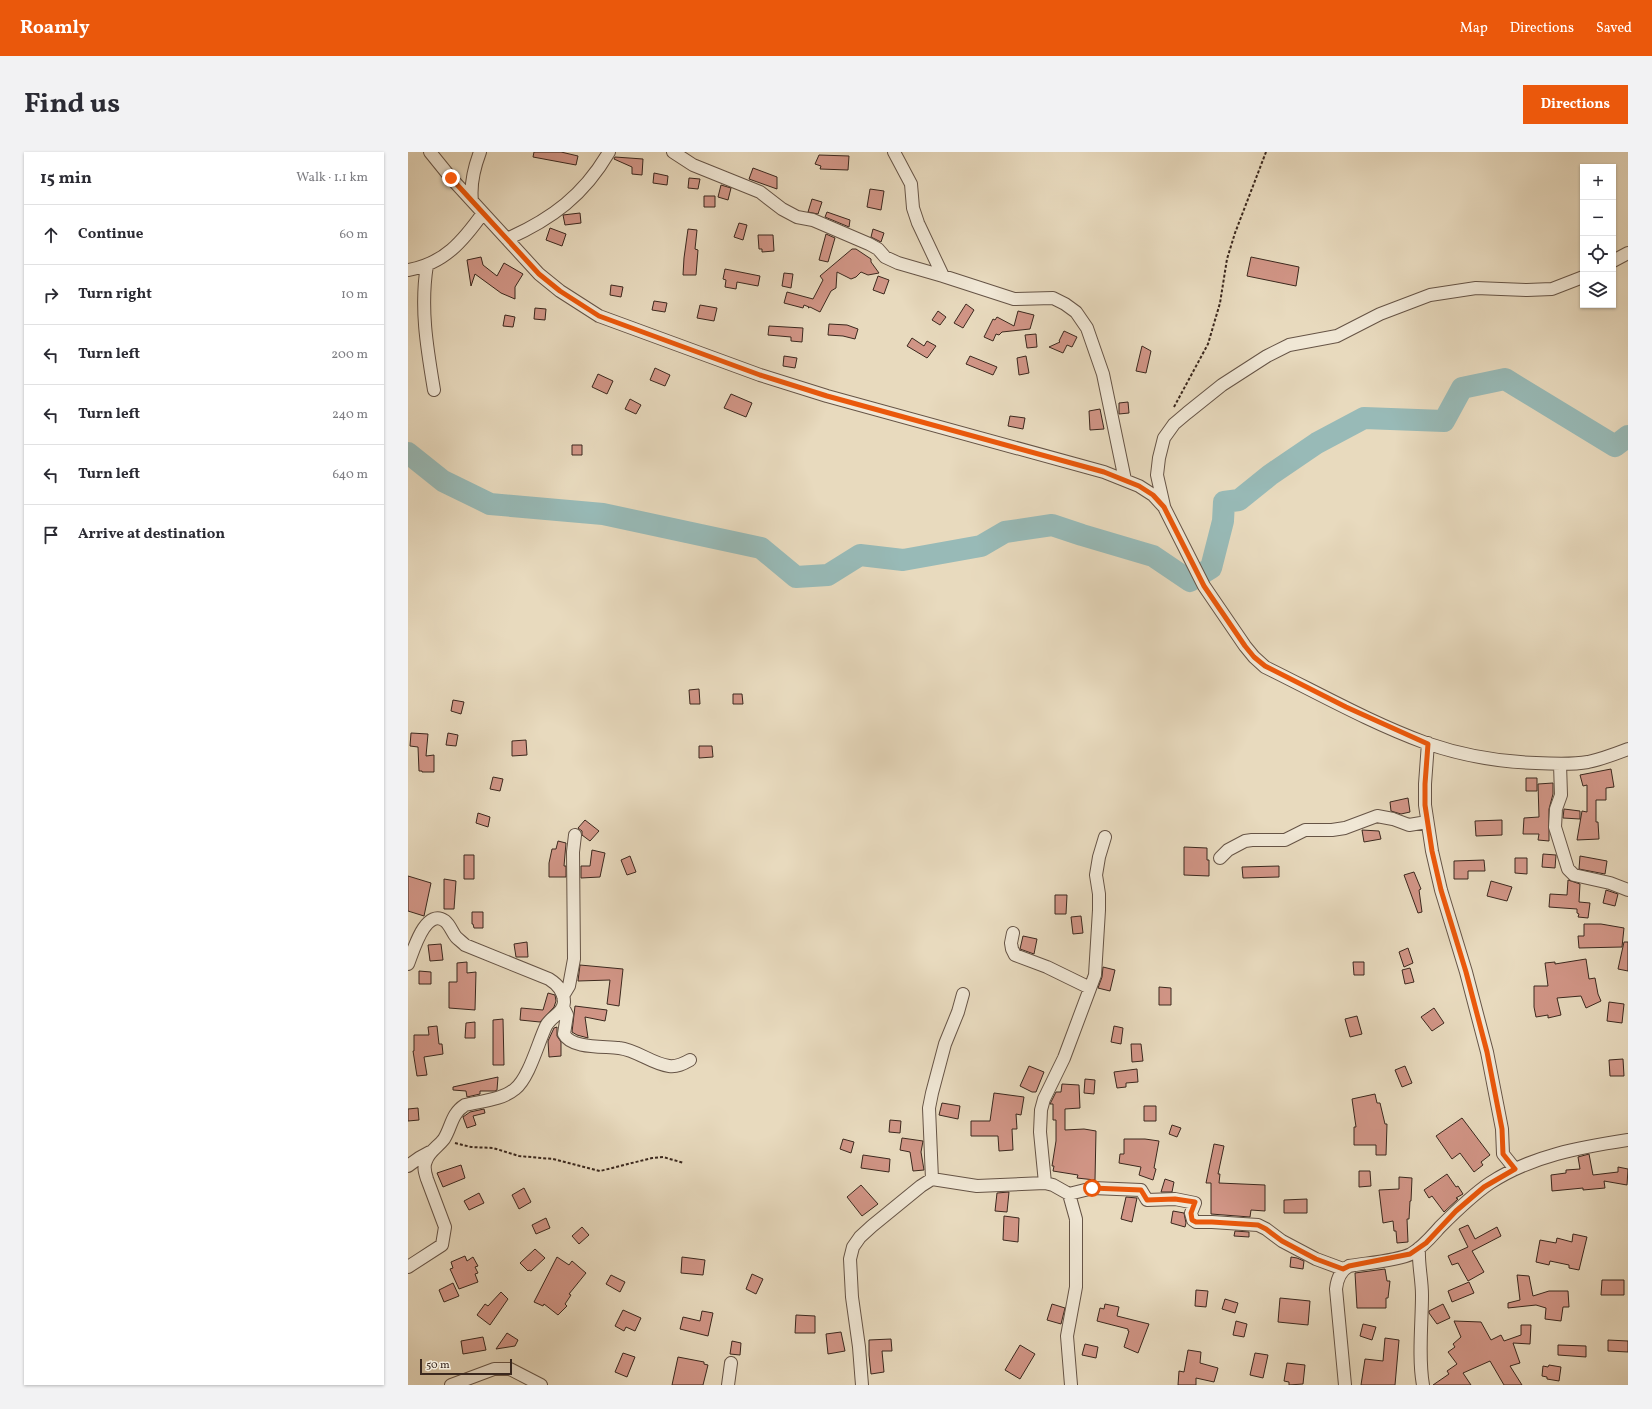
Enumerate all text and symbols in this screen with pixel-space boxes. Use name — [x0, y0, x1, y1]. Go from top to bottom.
text: Roamly — [20, 15, 90, 41]
text: Map — [1460, 19, 1488, 38]
text: Directions — [1510, 19, 1574, 38]
text: Saved — [1596, 19, 1632, 38]
text: Find us — [24, 85, 120, 124]
button: Directions — [1523, 85, 1628, 124]
map controls — [1580, 164, 1616, 308]
button: + — [1580, 164, 1616, 200]
text: 15 min — [40, 167, 92, 190]
text: Walk · 1.1 km — [296, 169, 368, 187]
route end — [442, 169, 460, 187]
button: − — [1580, 200, 1616, 236]
icon: ahead — [40, 224, 62, 246]
text: Continue — [78, 224, 143, 245]
text: 60 m — [340, 226, 368, 244]
button: locate — [1580, 236, 1616, 272]
button: layers — [1580, 272, 1616, 308]
icon: right — [40, 284, 62, 306]
text: Turn right — [78, 284, 152, 305]
text: 10 m — [341, 286, 368, 304]
icon: left — [40, 344, 62, 366]
text: Turn left — [78, 344, 140, 365]
text: 200 m — [331, 346, 368, 364]
icon: left — [40, 404, 62, 426]
text: Turn left — [78, 404, 140, 425]
text: 240 m — [332, 406, 368, 424]
icon: left — [40, 464, 62, 486]
text: Turn left — [78, 464, 140, 485]
text: 640 m — [332, 466, 368, 484]
icon: arrive — [40, 524, 62, 546]
text: Arrive at destination — [78, 524, 225, 545]
route start — [1083, 1179, 1101, 1197]
scale bar — [420, 1357, 512, 1376]
text: 50 m — [426, 1358, 450, 1373]

